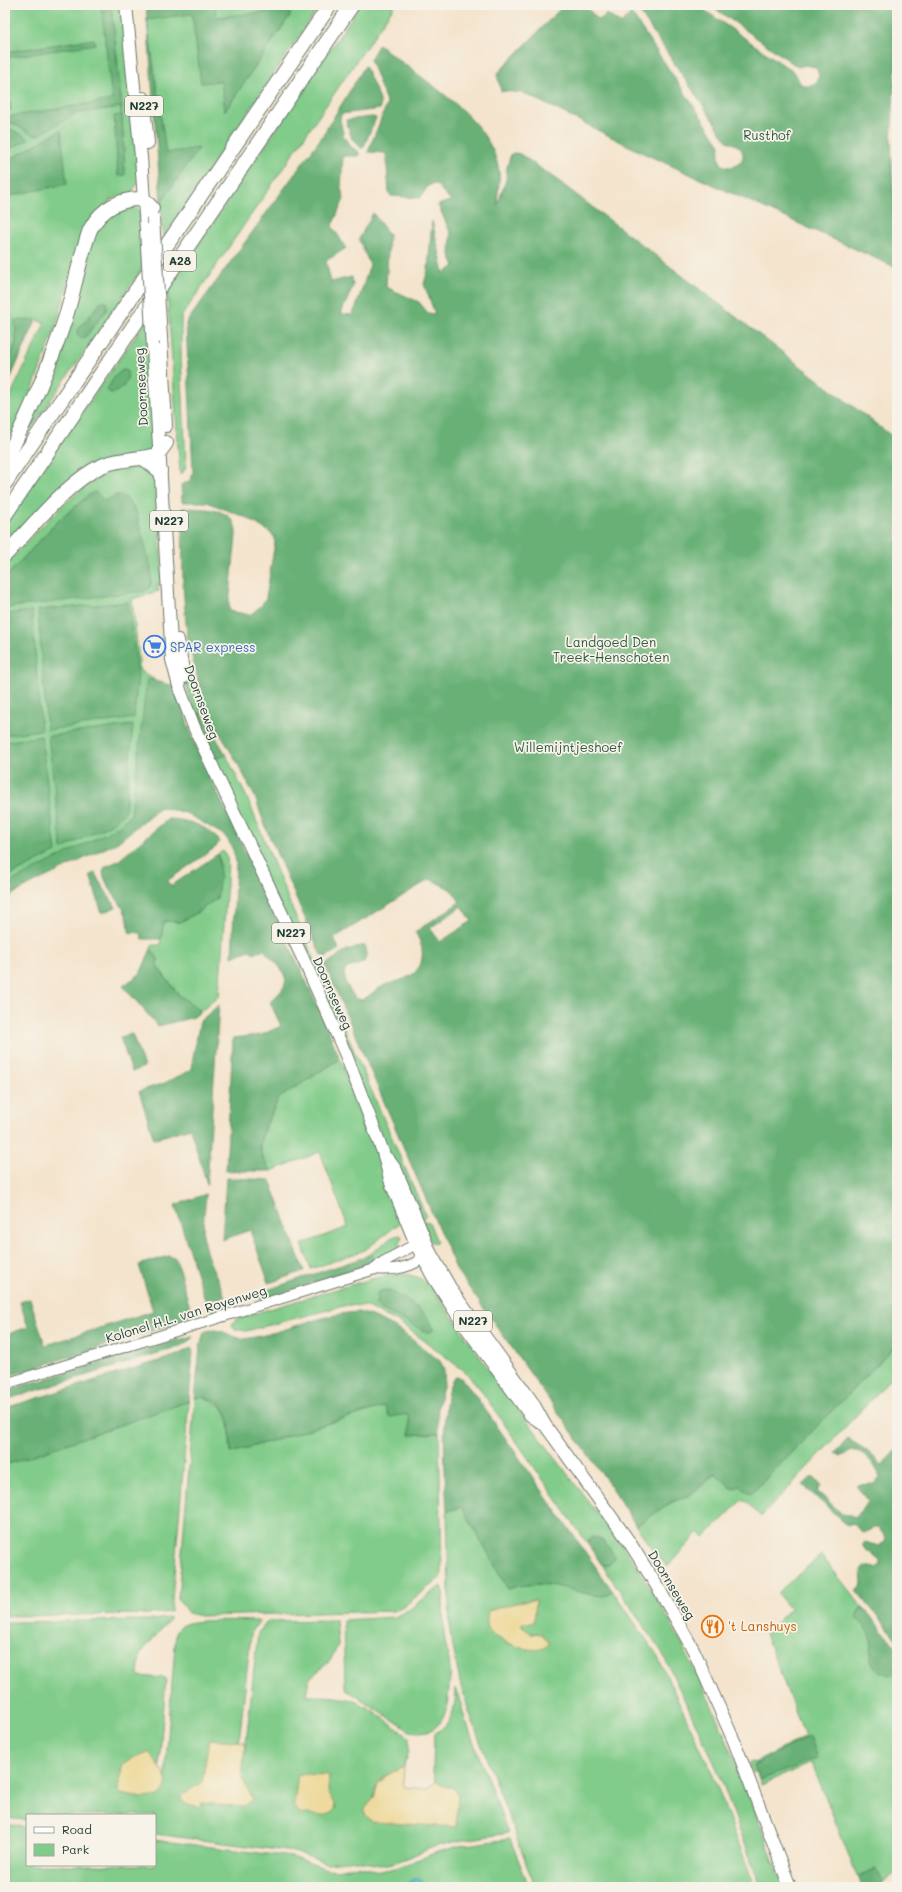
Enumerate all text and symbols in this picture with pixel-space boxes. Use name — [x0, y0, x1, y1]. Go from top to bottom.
road number: N227 — [125, 96, 163, 116]
park label: Rusthof — [743, 126, 792, 143]
road number: A28 — [164, 251, 196, 271]
street label: Doornseweg — [130, 348, 151, 426]
road number: N227 — [150, 511, 188, 531]
park label: Landgoed Den Treek-Henschoten — [553, 633, 669, 665]
supermarket icon: SPAR express — [142, 634, 168, 660]
place label: SPAR express — [170, 638, 256, 655]
street label: Doornseweg — [181, 662, 224, 741]
park label: Willemijntjeshoef — [514, 738, 623, 755]
road number: N227 — [272, 923, 310, 943]
street label: Doornseweg — [310, 954, 357, 1032]
street label: Kolonel H.L. van Royenweg — [103, 1281, 268, 1346]
road number: N227 — [454, 1311, 492, 1331]
street label: Doornseweg — [645, 1547, 700, 1623]
restaurant icon: 't Lanshuys — [700, 1613, 726, 1639]
place label: 't Lanshuys — [728, 1617, 797, 1634]
legend — [26, 1814, 156, 1866]
text: Road — [62, 1821, 92, 1837]
text: Park — [62, 1841, 89, 1857]

